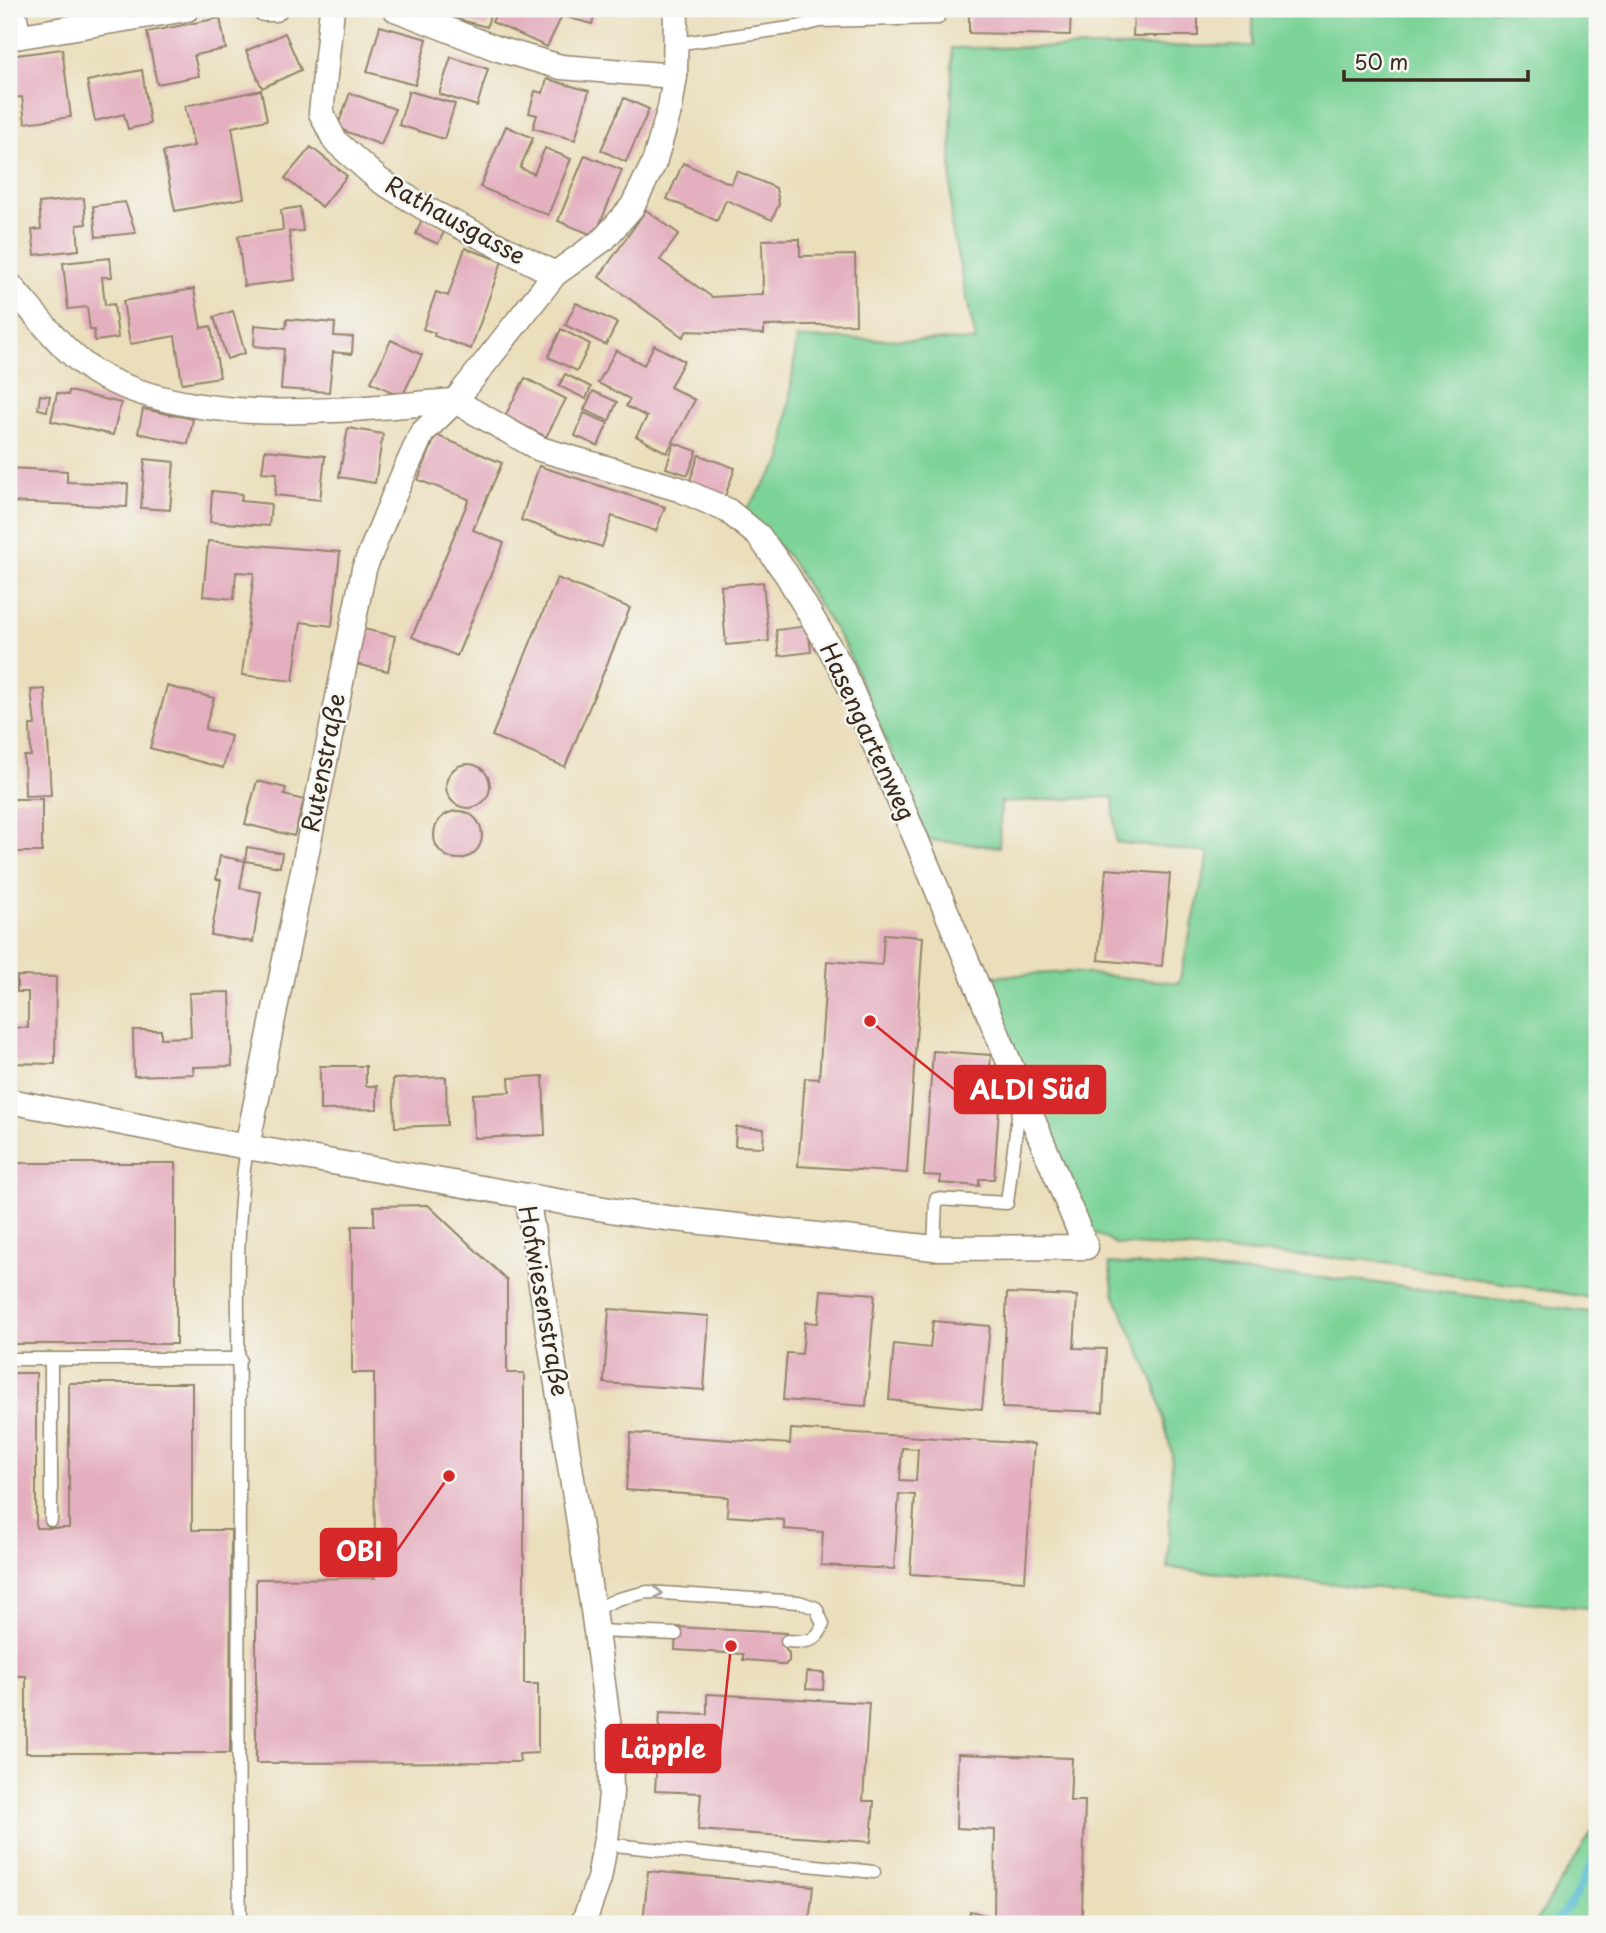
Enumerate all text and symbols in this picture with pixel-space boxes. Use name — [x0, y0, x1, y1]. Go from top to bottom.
scale bar — [1344, 38, 1527, 82]
text: 50 m — [1354, 45, 1408, 77]
street label: Rathausgasse — [379, 166, 533, 273]
street label: Hasengartenweg — [812, 636, 926, 826]
street label: Rutenstraße — [291, 690, 353, 835]
callout: ALDI Süd — [955, 1066, 1105, 1113]
text: ALDI Süd — [969, 1069, 1090, 1108]
street label: Hofwiesenstraße — [510, 1202, 579, 1399]
callout: OBI — [321, 1529, 396, 1576]
text: OBI — [336, 1531, 382, 1570]
one-way arrow — [653, 1585, 664, 1600]
callout: Läpple — [606, 1725, 720, 1772]
text: Läpple — [620, 1728, 706, 1767]

